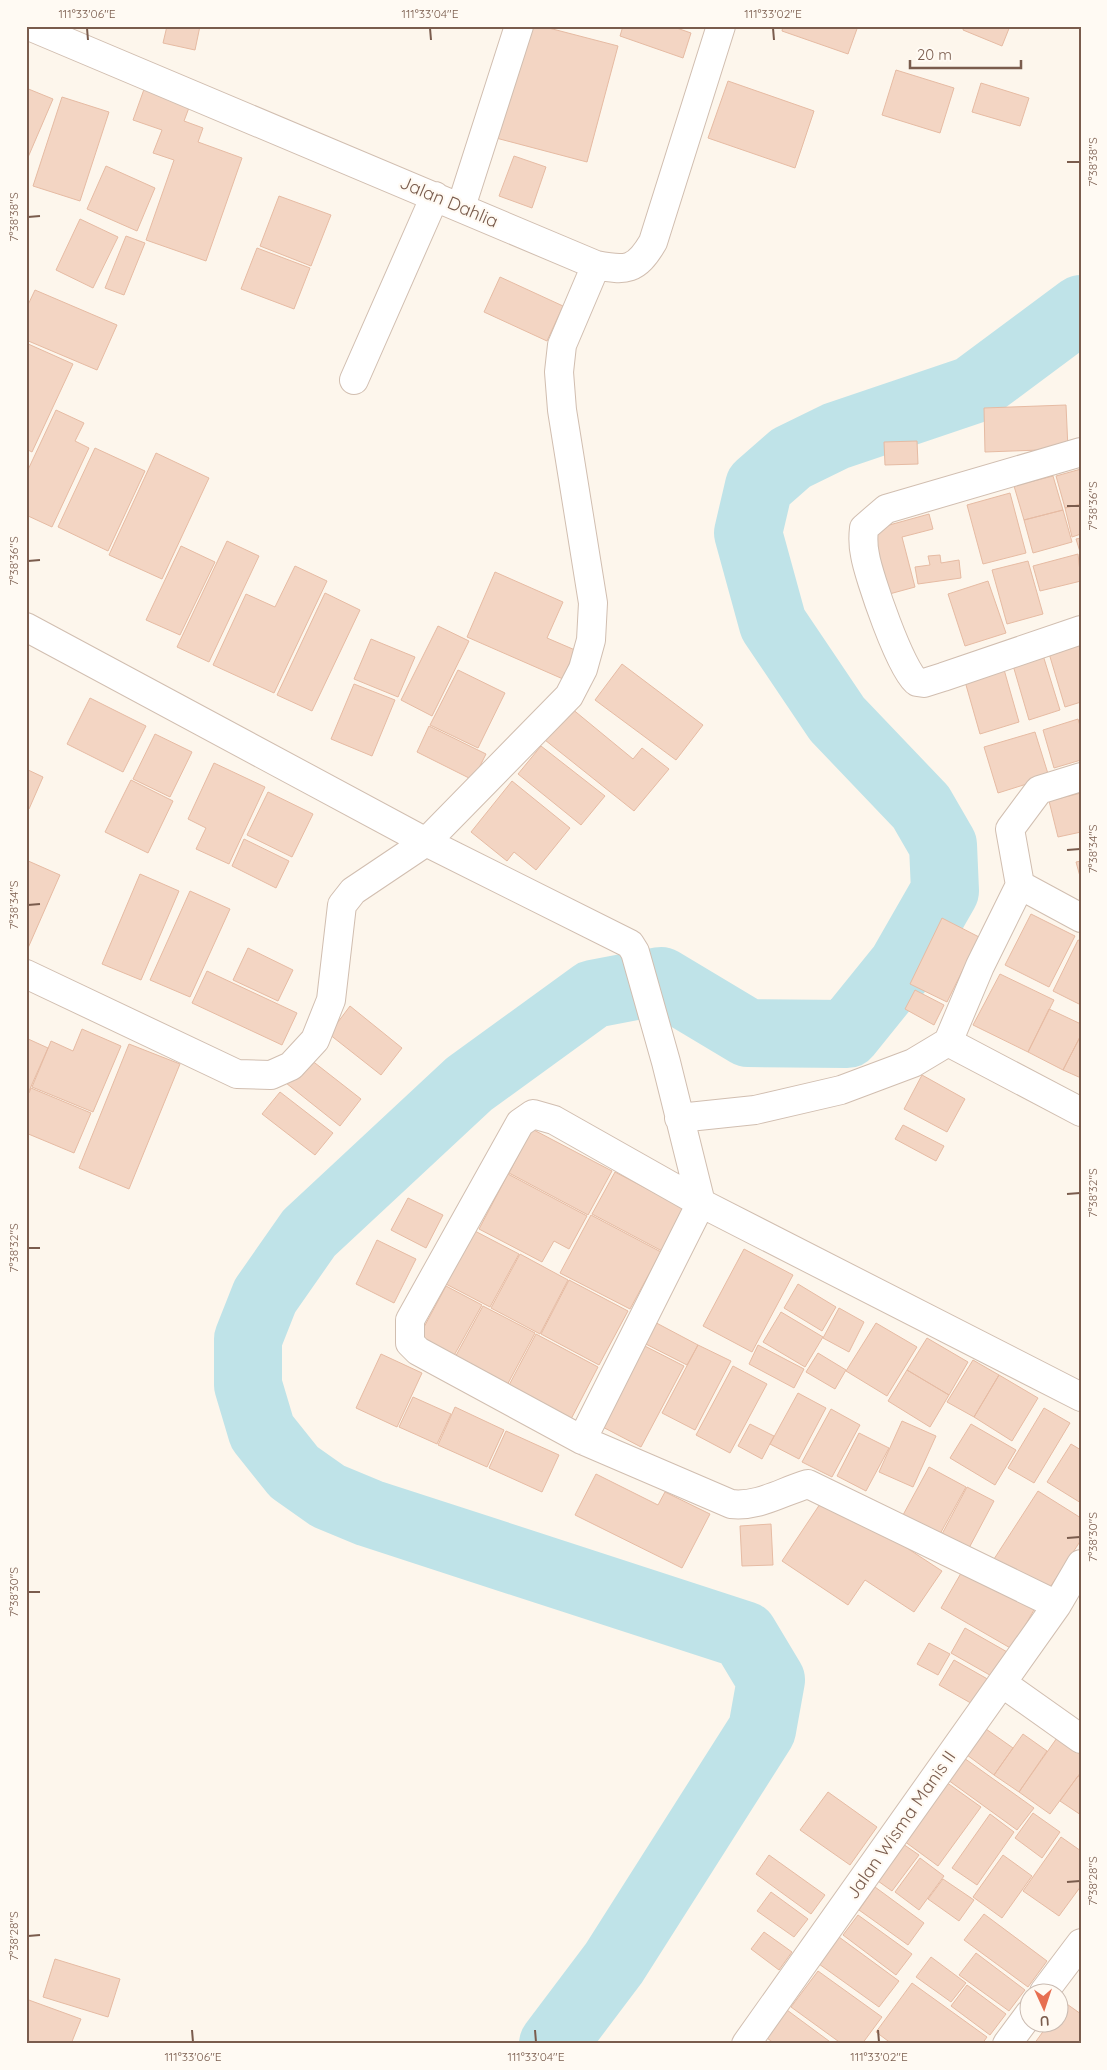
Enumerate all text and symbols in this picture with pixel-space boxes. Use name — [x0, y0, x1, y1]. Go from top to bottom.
text: 111°33'06"E — [58, 6, 116, 21]
text: 111°33'04"E — [401, 6, 459, 21]
text: 111°33'02"E — [744, 6, 802, 21]
scale bar — [910, 38, 1021, 70]
text: 20 m — [917, 45, 952, 64]
text: 7°38'38"S — [1085, 137, 1100, 187]
street label: Jalan Dahlia — [397, 171, 502, 233]
text: 7°38'38"S — [6, 192, 21, 242]
text: 7°38'36"S — [1085, 481, 1100, 531]
text: 7°38'36"S — [6, 536, 21, 586]
text: 7°38'34"S — [1085, 824, 1100, 874]
text: 7°38'34"S — [6, 880, 21, 930]
text: 7°38'32"S — [1085, 1168, 1100, 1218]
text: 7°38'32"S — [6, 1223, 21, 1273]
text: 7°38'30"S — [1085, 1512, 1100, 1562]
text: 7°38'30"S — [6, 1567, 21, 1617]
street label: Jalan Wisma Manis II — [841, 1746, 960, 1903]
text: 7°38'28"S — [1085, 1856, 1100, 1906]
text: 7°38'28"S — [6, 1911, 21, 1961]
north arrow — [1020, 1982, 1070, 2032]
text: U — [1039, 2012, 1050, 2030]
text: 111°33'06"E — [164, 2049, 222, 2064]
text: 111°33'04"E — [507, 2049, 565, 2064]
text: 111°33'02"E — [850, 2049, 908, 2064]

